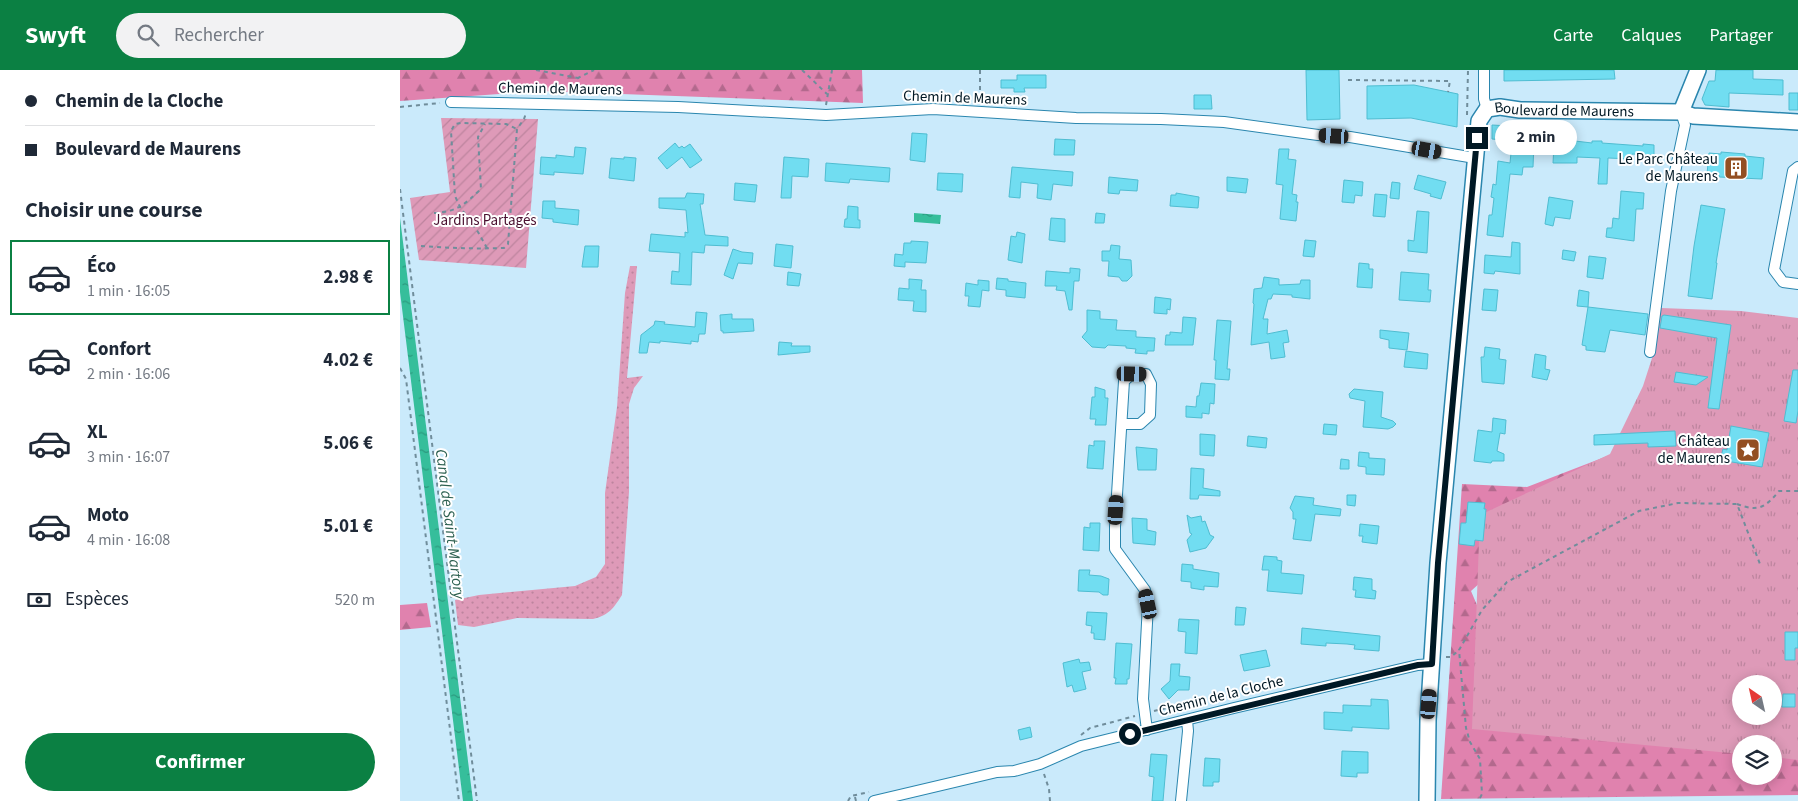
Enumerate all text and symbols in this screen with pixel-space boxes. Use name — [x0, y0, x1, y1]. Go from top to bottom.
search box — [116, 13, 466, 58]
text: Swyft — [25, 18, 86, 53]
icon: search — [134, 21, 162, 49]
text: Rechercher — [174, 22, 264, 49]
text: Carte — [1553, 23, 1593, 48]
text: Calques — [1621, 23, 1681, 48]
text: Partager — [1709, 23, 1773, 48]
street label: Chemin de Maurens — [498, 77, 622, 101]
street label: Chemin de Maurens — [903, 85, 1027, 111]
text: Chemin de la Cloche — [55, 88, 223, 115]
street label: Boulevard de Maurens — [1493, 96, 1634, 122]
callout: 2 min — [1494, 120, 1577, 156]
text: 2 min — [1517, 126, 1555, 148]
route end — [1466, 127, 1488, 149]
car — [1318, 128, 1349, 144]
text: Boulevard de Maurens — [55, 136, 241, 163]
car — [1410, 140, 1443, 160]
place label: Le Parc Château de Maurens — [1618, 149, 1718, 187]
building icon: Le Parc Château de Maurens — [1723, 155, 1749, 181]
text: Choisir une course — [25, 194, 203, 226]
park label: Jardins Partagés — [433, 210, 537, 231]
text: Éco — [87, 253, 116, 280]
icon: car — [27, 255, 72, 300]
text: 2.98 € — [323, 264, 373, 291]
text: 1 min · 16:05 — [87, 280, 170, 302]
text: Confort — [87, 336, 151, 363]
icon: car — [27, 338, 72, 383]
text: 4.02 € — [323, 347, 373, 374]
text: 2 min · 16:06 — [87, 363, 170, 385]
car — [1116, 366, 1147, 382]
text: XL — [87, 419, 108, 446]
icon: car — [27, 421, 72, 466]
text: 5.06 € — [323, 430, 373, 457]
place label: Château de Maurens — [1658, 431, 1730, 469]
place icon: Château de Maurens — [1735, 437, 1761, 463]
text: 3 min · 16:07 — [87, 446, 170, 468]
water label: Canal de Saint-Martory — [430, 448, 470, 601]
car — [1107, 495, 1124, 525]
text: Moto — [87, 502, 129, 529]
icon: car — [27, 504, 72, 549]
text: 5.01 € — [323, 513, 373, 540]
text: 4 min · 16:08 — [87, 529, 170, 551]
icon: cash — [25, 586, 53, 614]
text: Espèces — [65, 586, 129, 613]
car — [1137, 588, 1158, 620]
text: 520 m — [335, 589, 375, 611]
street label: Chemin de la Cloche — [1157, 670, 1285, 722]
north arrow — [1732, 675, 1782, 725]
map controls — [1732, 675, 1782, 785]
car — [1420, 688, 1437, 720]
route start — [1119, 723, 1141, 745]
button: Confirmer — [25, 733, 375, 791]
button: layers — [1732, 735, 1782, 785]

